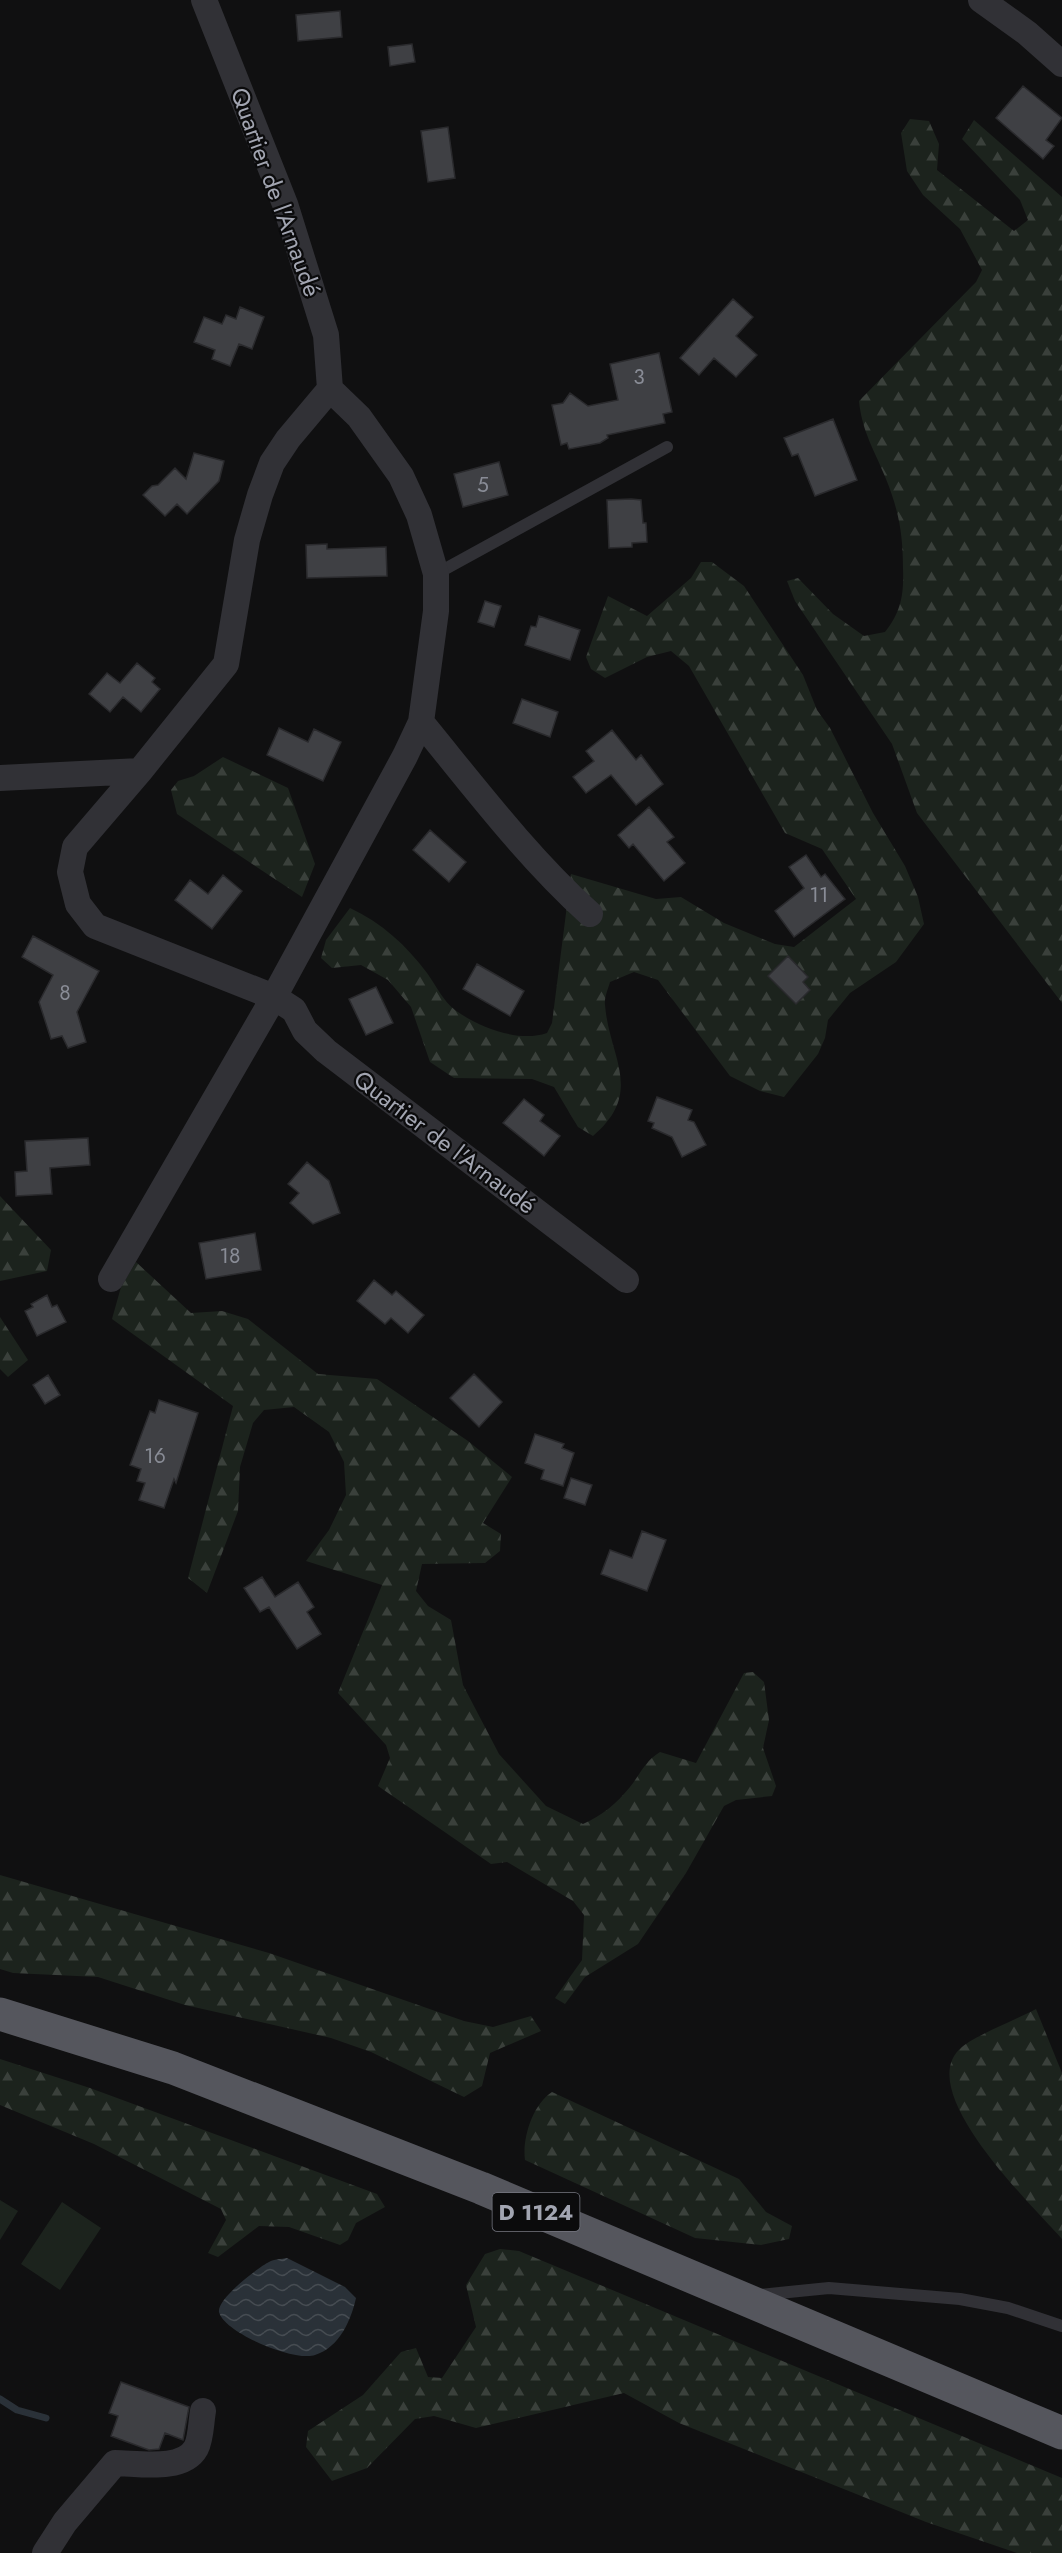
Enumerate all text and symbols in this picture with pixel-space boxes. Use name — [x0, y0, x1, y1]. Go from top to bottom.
street label: Quartier de l'Arnaudé — [222, 83, 330, 301]
house number: 3 — [633, 362, 645, 392]
house number: 5 — [477, 470, 489, 500]
house number: 11 — [810, 880, 828, 910]
house number: 8 — [59, 978, 71, 1008]
street label: Quartier de l'Arnaudé — [347, 1062, 543, 1222]
house number: 18 — [220, 1241, 240, 1271]
house number: 16 — [144, 1441, 166, 1471]
road number: D 1124 — [492, 2193, 580, 2231]

